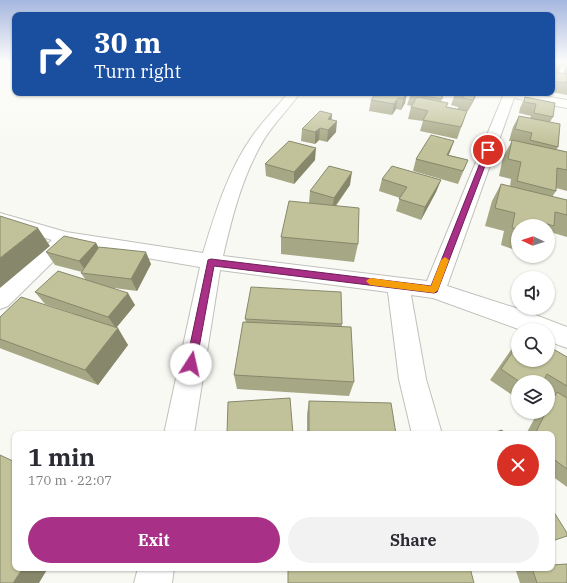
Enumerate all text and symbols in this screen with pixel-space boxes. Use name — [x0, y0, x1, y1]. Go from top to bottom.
text: 30 m — [94, 24, 161, 61]
icon: right — [28, 28, 80, 80]
text: Turn right — [94, 60, 181, 83]
pin — [471, 133, 505, 167]
icon: arrive — [477, 139, 499, 161]
north arrow — [511, 219, 555, 263]
map controls — [511, 219, 555, 419]
button: sound — [511, 271, 555, 315]
button: search — [511, 323, 555, 367]
position arrow — [170, 343, 212, 385]
button: layers — [511, 375, 555, 419]
text: 1 min — [28, 441, 95, 473]
button: close — [497, 444, 539, 486]
text: 170 m · 22:07 — [28, 472, 112, 489]
button: Exit — [28, 517, 280, 563]
button: Share — [288, 517, 539, 563]

